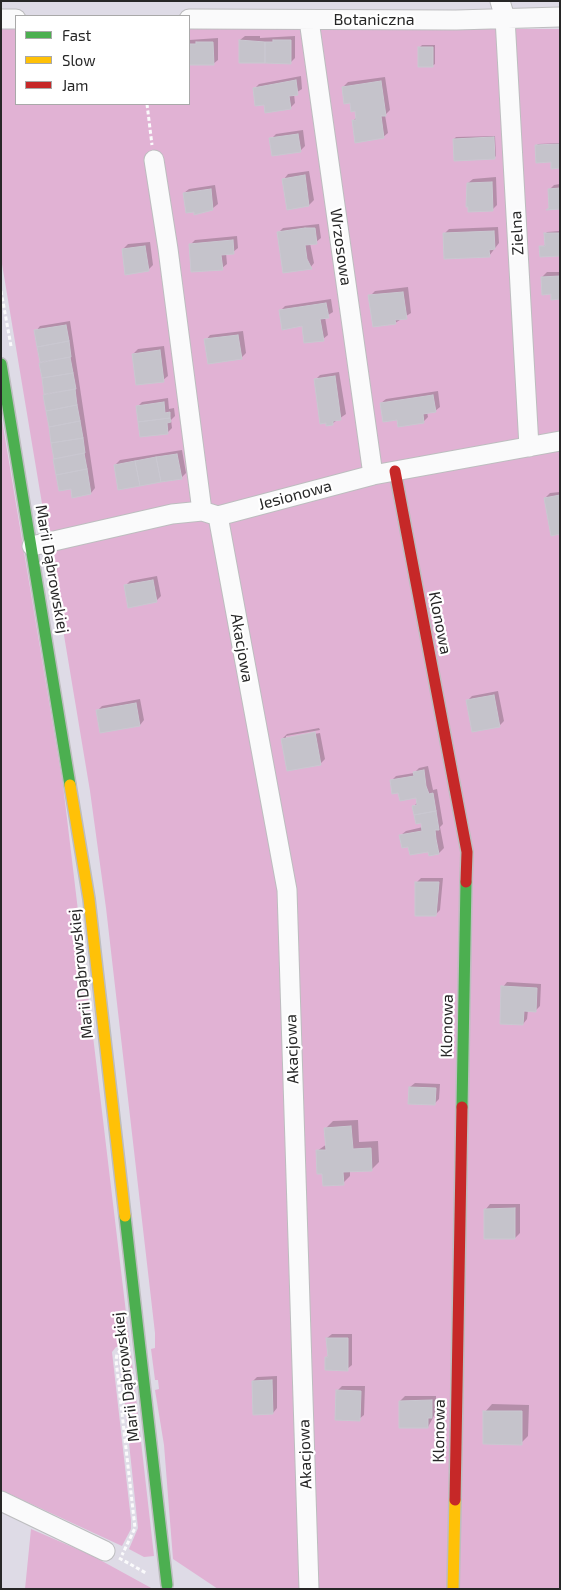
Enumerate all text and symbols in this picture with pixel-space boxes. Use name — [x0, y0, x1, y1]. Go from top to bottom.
street label: Botaniczna — [333, 10, 415, 30]
legend — [15, 15, 190, 105]
text: Fast — [62, 26, 91, 44]
text: Slow — [62, 51, 96, 69]
text: Jam — [62, 76, 88, 94]
street label: Wrzosowa — [326, 207, 356, 287]
street label: Zielna — [506, 210, 528, 256]
street label: Jesionowa — [256, 476, 334, 514]
street label: Marii Dąbrowskiej — [31, 503, 73, 635]
street label: Klonowa — [425, 590, 455, 656]
street label: Akacjowa — [226, 612, 258, 684]
street label: Marii Dąbrowskiej — [65, 908, 97, 1040]
street label: Klonowa — [437, 994, 457, 1058]
street label: Akacjowa — [281, 1014, 303, 1084]
street label: Marii Dąbrowskiej — [109, 1311, 143, 1443]
street label: Klonowa — [429, 1399, 449, 1463]
street label: Akacjowa — [294, 1419, 316, 1489]

